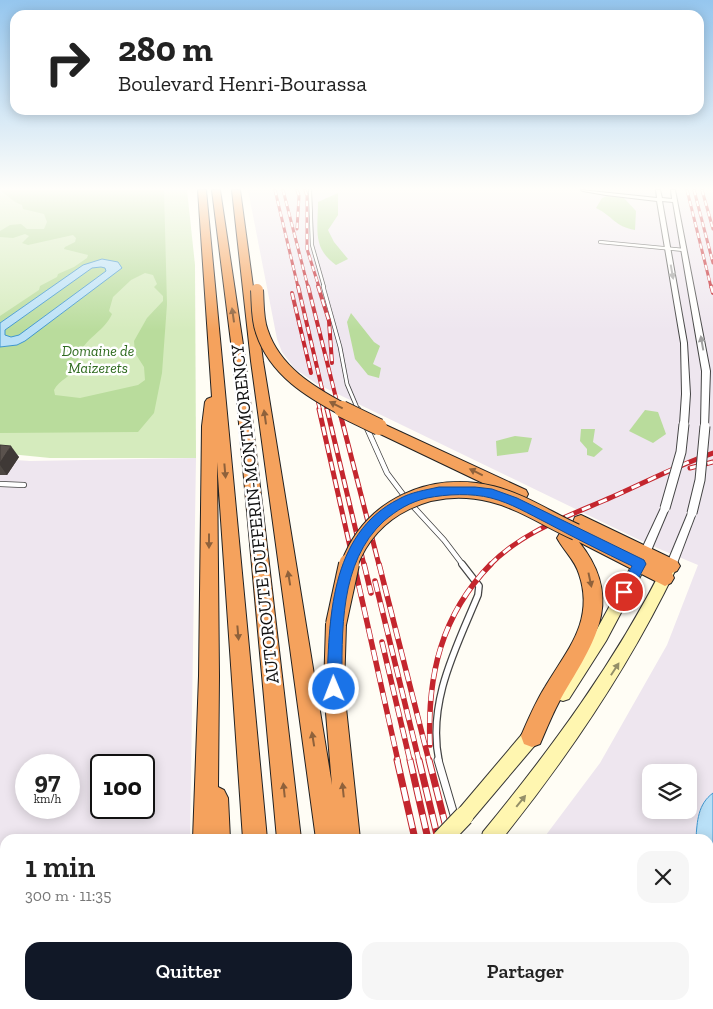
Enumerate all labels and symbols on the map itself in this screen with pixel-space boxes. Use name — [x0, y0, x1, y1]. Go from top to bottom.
one-way arrow — [668, 265, 676, 281]
one-way arrow — [229, 307, 237, 323]
one-way arrow — [697, 335, 705, 351]
park label: Domaine de Maizerets — [62, 342, 134, 377]
street label: AUTOROUTE DUFFERIN-MONTMORENCY — [226, 343, 284, 685]
one-way arrow — [329, 401, 343, 409]
one-way arrow — [261, 409, 269, 425]
one-way arrow — [221, 463, 229, 479]
one-way arrow — [469, 468, 483, 476]
one-way arrow — [205, 533, 213, 549]
one-way arrow — [285, 570, 293, 586]
pin — [603, 571, 645, 613]
one-way arrow — [586, 572, 594, 587]
one-way arrow — [234, 625, 242, 641]
position arrow — [307, 662, 359, 714]
one-way arrow — [611, 662, 620, 675]
one-way arrow — [309, 730, 317, 746]
speed limit sign: 100 — [90, 754, 155, 819]
one-way arrow — [280, 782, 288, 798]
one-way arrow — [339, 782, 347, 798]
one-way arrow — [516, 795, 527, 808]

